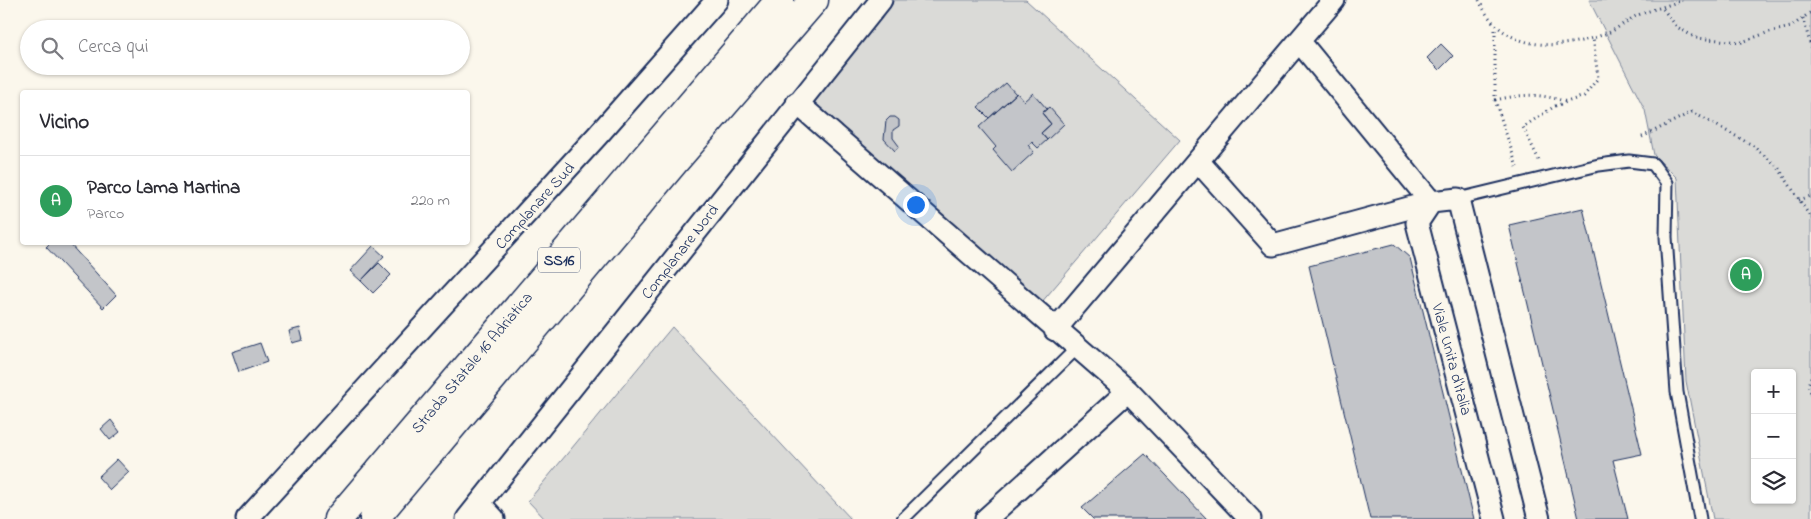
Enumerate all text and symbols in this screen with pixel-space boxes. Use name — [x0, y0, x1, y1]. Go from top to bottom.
search box — [20, 20, 470, 75]
icon: search — [38, 34, 66, 62]
text: Cerca qui — [78, 34, 148, 61]
text: Vicino — [40, 108, 89, 138]
street label: Complanare Sud — [490, 157, 581, 255]
text: Parco Lama Martina — [87, 175, 240, 202]
text: A — [51, 189, 61, 213]
text: 220 m — [411, 189, 450, 213]
your location — [903, 192, 929, 218]
street label: Complanare Nord — [636, 200, 725, 305]
text: Parco — [87, 202, 124, 226]
road number: SS16 — [538, 248, 580, 272]
pin: A — [1730, 256, 1762, 294]
street label: Strada Statale 16 Adriatica — [406, 287, 539, 439]
street label: Viale Unita d'Italia — [1424, 300, 1478, 418]
map controls — [1751, 369, 1796, 504]
button: + — [1751, 369, 1796, 414]
button: − — [1751, 414, 1796, 459]
button: layers — [1751, 459, 1796, 504]

